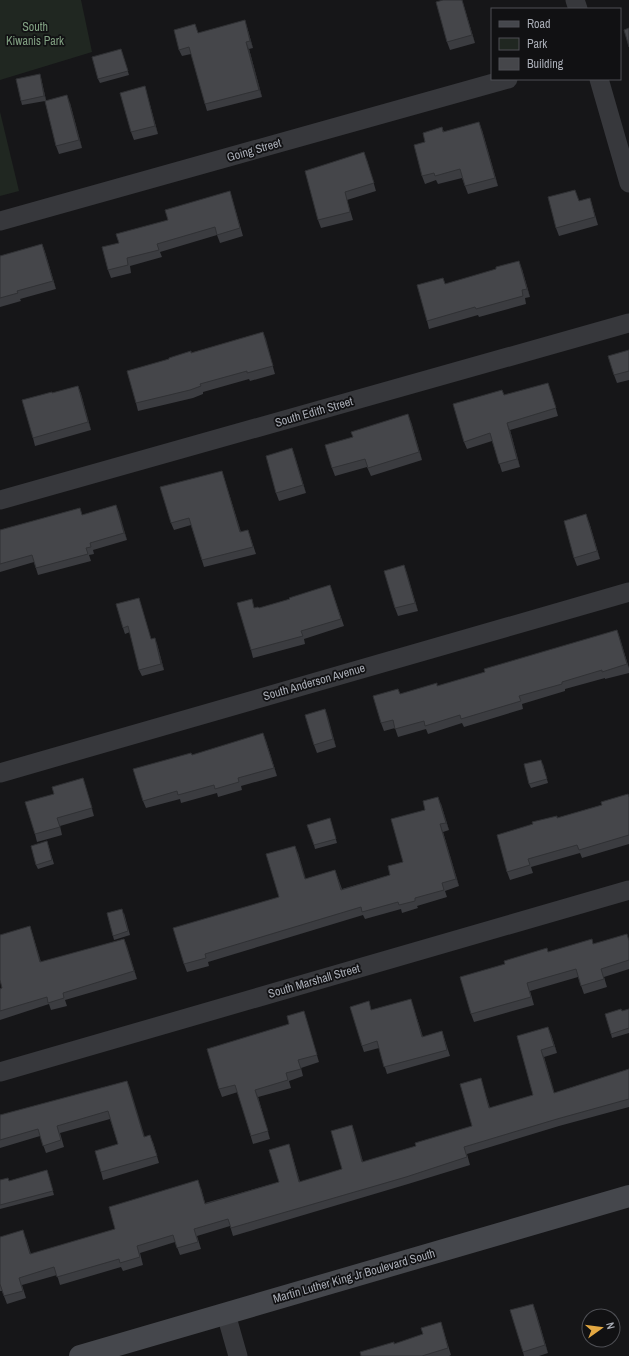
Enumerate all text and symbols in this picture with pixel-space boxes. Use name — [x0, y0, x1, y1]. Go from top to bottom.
legend — [491, 8, 621, 80]
text: Road — [527, 16, 551, 32]
park label: South Kiwanis Park — [6, 19, 64, 49]
text: Park — [527, 36, 547, 52]
text: Building — [527, 56, 564, 72]
street label: Going Street — [225, 135, 283, 165]
street label: South Edith Street — [273, 393, 355, 431]
street label: South Anderson Avenue — [261, 660, 367, 704]
street label: South Marshall Street — [266, 960, 362, 1002]
street label: Martin Luther King Jr Boulevard South — [271, 1245, 437, 1307]
north arrow — [581, 1308, 621, 1348]
text: N — [603, 1321, 618, 1330]

